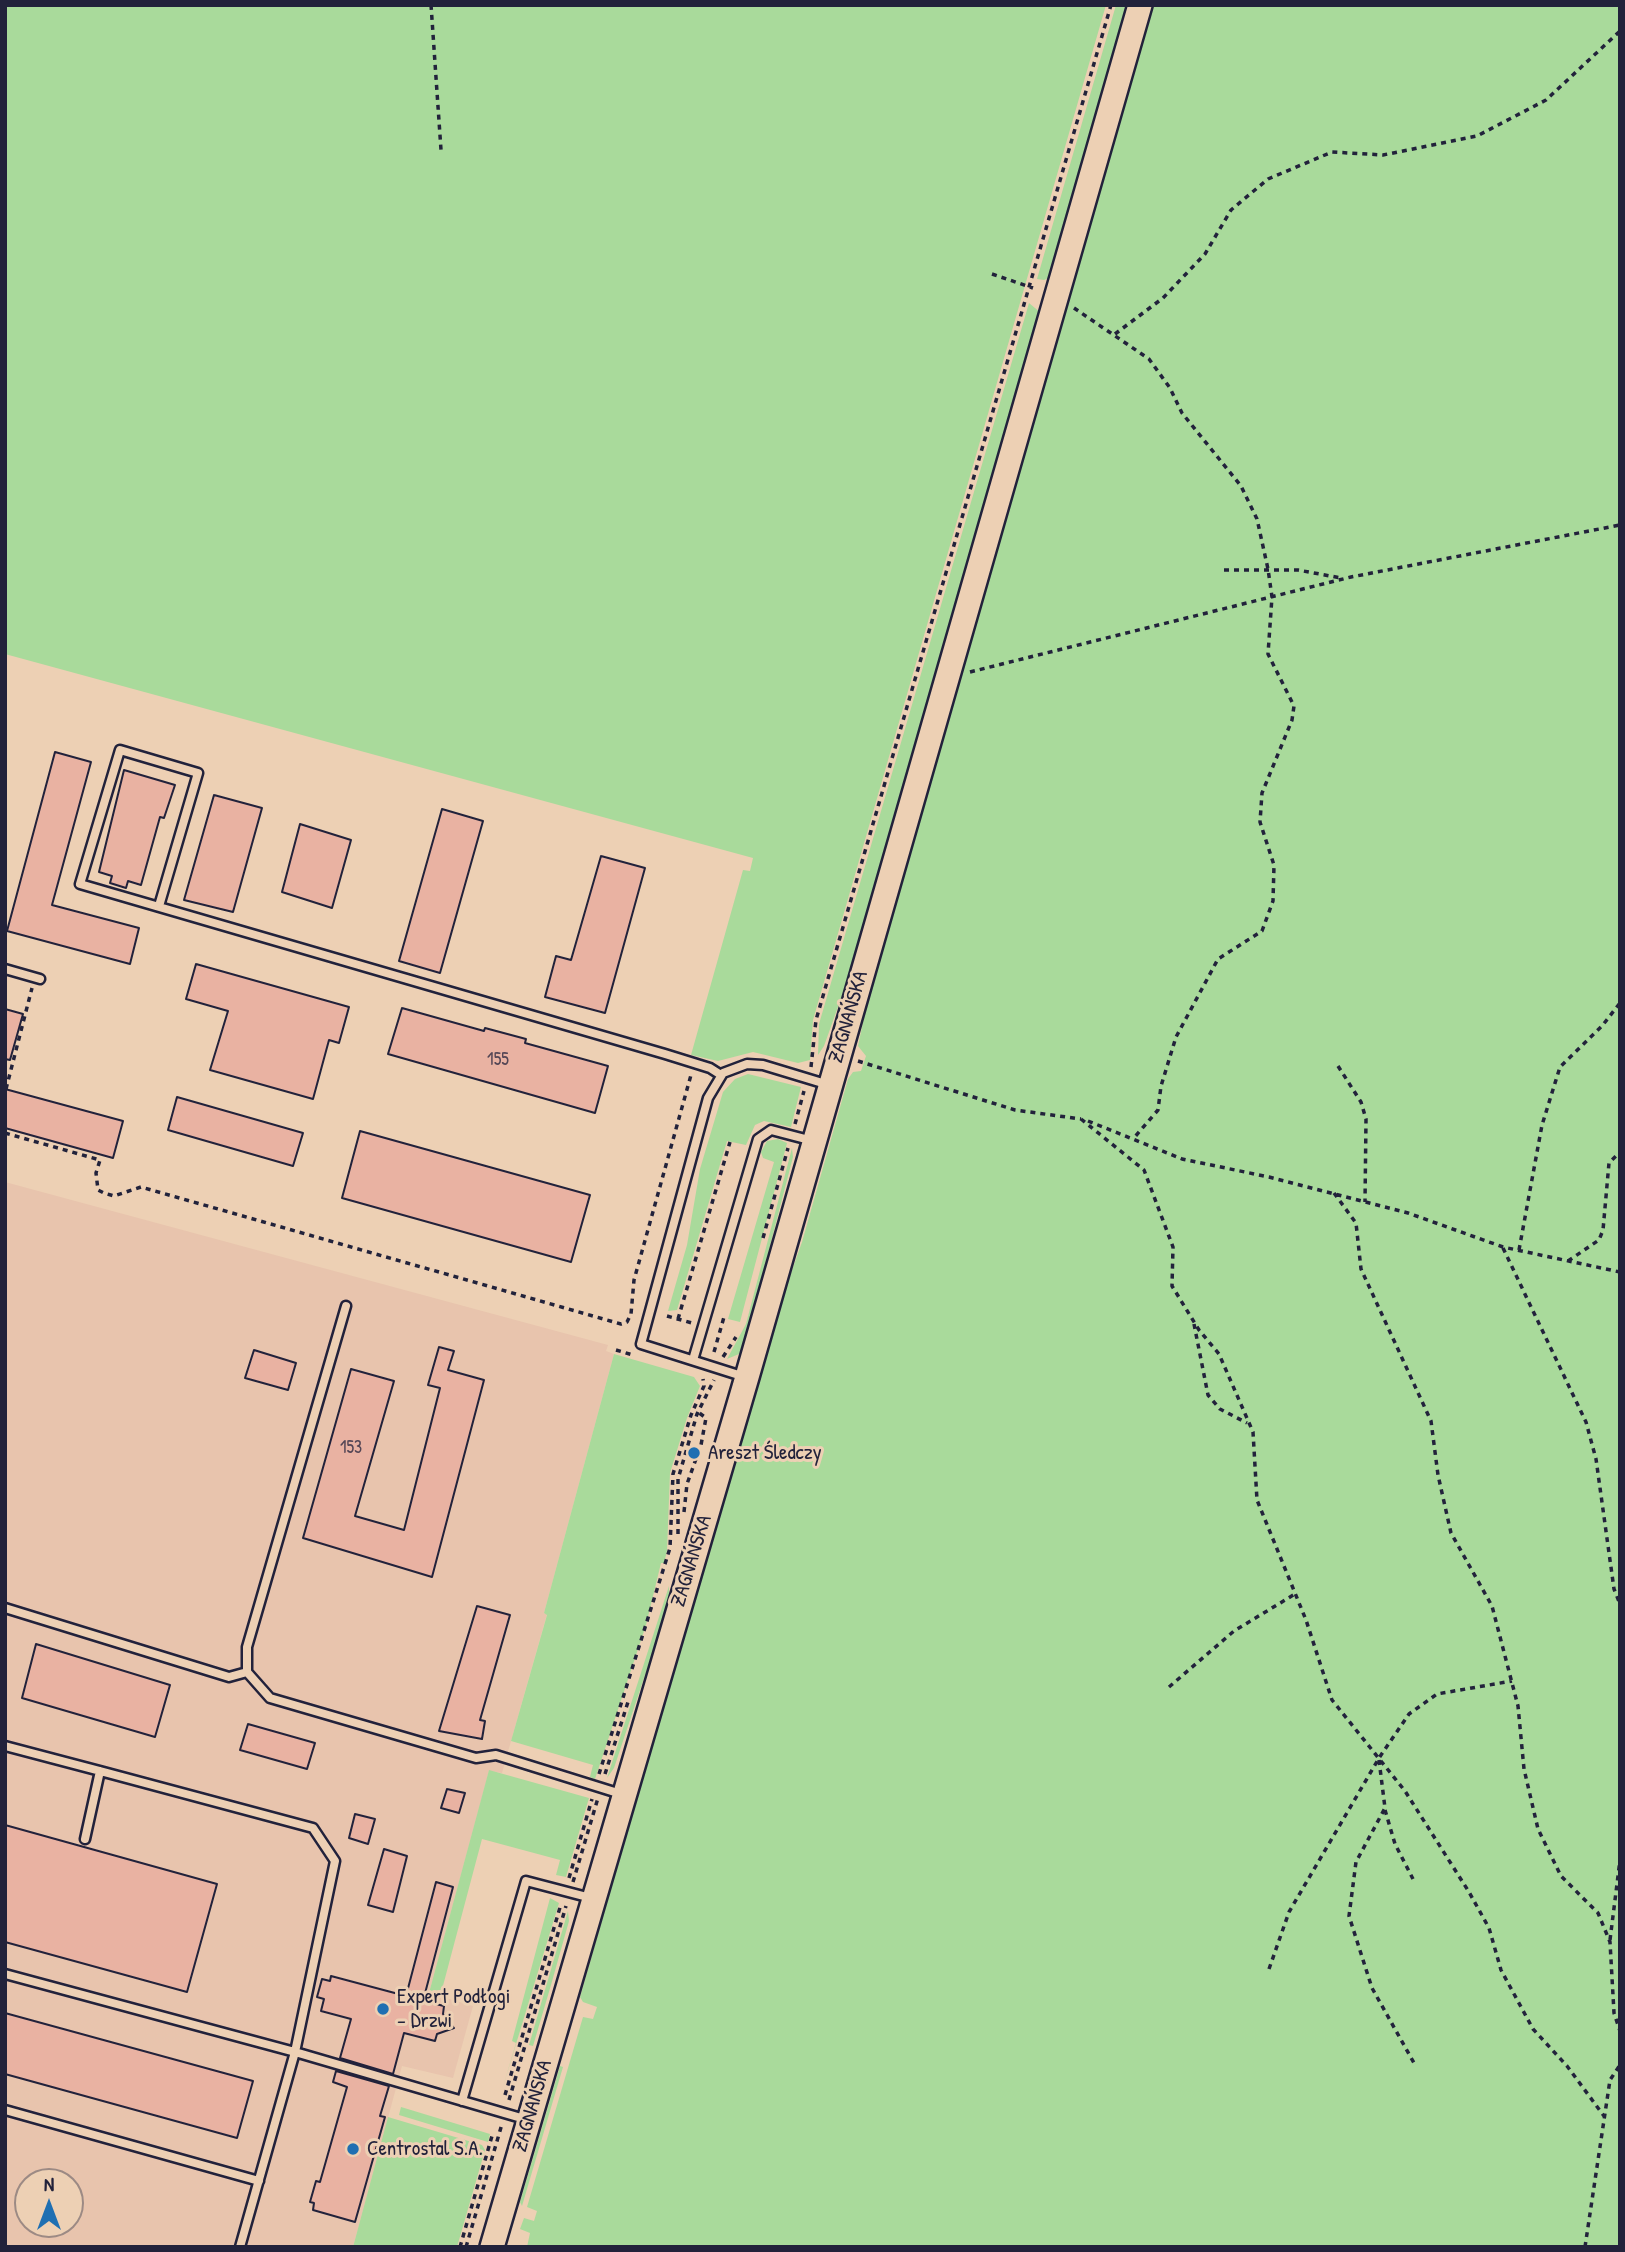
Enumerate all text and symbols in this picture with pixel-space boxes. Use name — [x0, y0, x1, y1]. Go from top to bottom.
street label: ZAGNAŃSKA — [824, 968, 874, 1066]
house number: 155 — [487, 1049, 509, 1071]
house number: 153 — [340, 1437, 362, 1459]
place label: Areszt Śledczy — [708, 1440, 822, 1466]
marker: Areszt Śledczy — [686, 1445, 702, 1461]
street label: ZAGNAŃSKA — [666, 1512, 718, 1610]
place label: Expert Podłogi – Drzwi — [397, 1984, 510, 2034]
marker: Expert Podłogi – Drzwi — [375, 2001, 391, 2017]
street label: ZAGNAŃSKA — [508, 2057, 558, 2155]
place label: Centrostal S.A. — [367, 2136, 483, 2162]
marker: Centrostal S.A. — [345, 2141, 361, 2157]
north arrow — [14, 2168, 84, 2238]
text: N — [44, 2171, 54, 2197]

